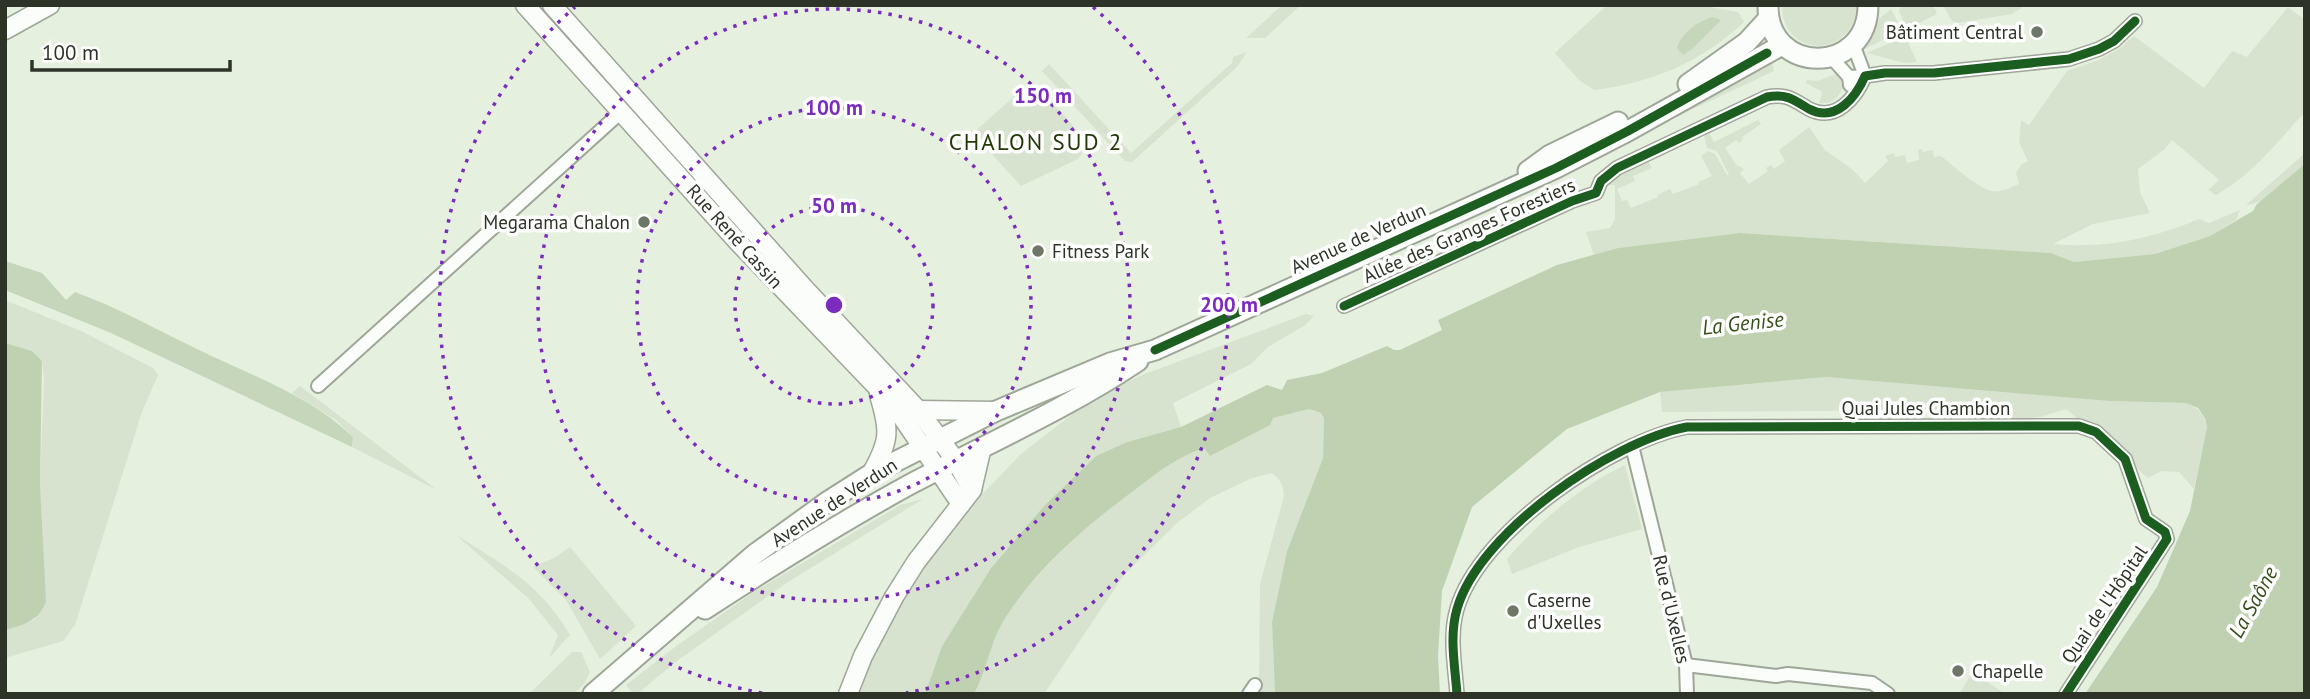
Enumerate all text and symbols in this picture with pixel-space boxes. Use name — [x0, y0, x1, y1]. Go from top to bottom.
place label: Bâtiment Central — [1886, 20, 2023, 44]
marker: Bâtiment Central — [2029, 24, 2045, 40]
scale bar — [32, 28, 229, 72]
text: 100 m — [42, 39, 99, 66]
text: 150 m — [1014, 82, 1072, 109]
text: 100 m — [805, 94, 863, 121]
district label: CHALON SUD 2 — [949, 127, 1123, 156]
street label: Allée des Granges Forestiers — [1359, 172, 1579, 288]
street label: Rue René Cassin — [682, 179, 788, 293]
text: 50 m — [811, 192, 857, 219]
street label: Avenue de Verdun — [1287, 197, 1429, 279]
place label: Megarama Chalon — [483, 210, 630, 234]
marker: Megarama Chalon — [636, 214, 652, 230]
place label: Fitness Park — [1052, 239, 1149, 263]
marker: Fitness Park — [1030, 243, 1046, 259]
text: 200 m — [1200, 291, 1258, 318]
centre of rings — [822, 293, 846, 317]
water label: La Genise — [1701, 305, 1785, 341]
street label: Quai Jules Chambion — [1842, 396, 2010, 420]
street label: Avenue de Verdun — [766, 452, 902, 552]
street label: Quai de l'Hôpital — [2056, 540, 2153, 668]
street label: Rue d'Uxelles — [1648, 552, 1696, 666]
water label: La Saône — [2222, 561, 2284, 642]
place label: Caserne d'Uxelles — [1527, 588, 1601, 634]
marker: Caserne d'Uxelles — [1505, 603, 1521, 619]
place label: Chapelle — [1972, 659, 2043, 683]
marker: Chapelle — [1950, 663, 1966, 679]

